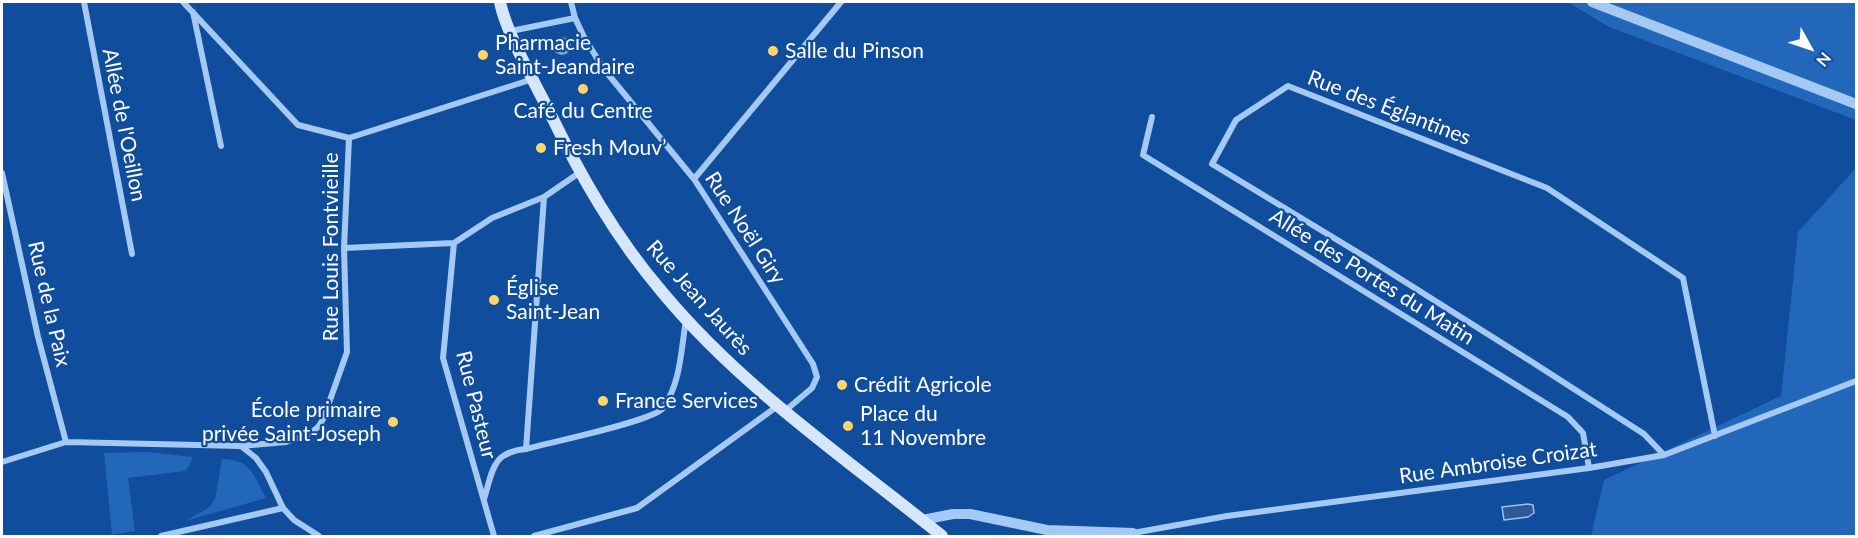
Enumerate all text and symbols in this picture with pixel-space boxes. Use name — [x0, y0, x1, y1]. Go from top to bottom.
north arrow — [1780, 18, 1840, 78]
place label: Pharmacie Saint-Jeandaire — [495, 30, 635, 80]
place label: Salle du Pinson — [785, 38, 924, 64]
marker: Salle du Pinson — [766, 44, 780, 58]
street label: Allée de l'Oeillon — [97, 46, 151, 204]
marker: Pharmacie Saint-Jeandaire — [476, 48, 490, 62]
text: N — [1813, 49, 1835, 71]
street label: Rue des Églantines — [1304, 65, 1474, 151]
marker: Café du Centre — [576, 82, 590, 96]
place label: Café du Centre — [514, 98, 652, 124]
place label: Fresh Mouv’ — [553, 135, 667, 161]
marker: Fresh Mouv’ — [534, 141, 548, 155]
street label: Rue Louis Fontvieille — [318, 152, 344, 342]
street label: Rue Noël Giry — [699, 167, 791, 289]
street label: Allée des Portes du Matin — [1265, 204, 1479, 350]
street label: Rue Jean Jaurès — [641, 235, 757, 361]
street label: Rue de la Paix — [22, 239, 76, 369]
place label: Église Saint-Jean — [506, 275, 600, 325]
marker: Église Saint-Jean — [487, 293, 501, 307]
street label: Rue Pasteur — [450, 348, 502, 462]
place label: Crédit Agricole — [854, 372, 992, 398]
marker: Crédit Agricole — [835, 378, 849, 392]
place label: France Services — [615, 388, 758, 414]
marker: France Services — [596, 394, 610, 408]
place label: École primaire privée Saint-Joseph — [202, 397, 381, 447]
place label: Place du 11 Novembre — [860, 401, 986, 451]
marker: École primaire privée Saint-Joseph — [386, 415, 400, 429]
marker: Place du 11 Novembre — [841, 419, 855, 433]
street label: Rue Ambroise Croizat — [1398, 437, 1598, 489]

